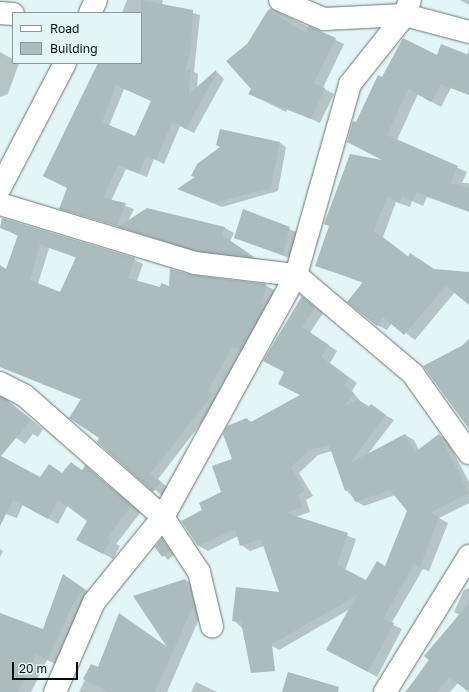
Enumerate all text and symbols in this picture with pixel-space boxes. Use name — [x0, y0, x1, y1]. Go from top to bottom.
legend — [12, 12, 142, 64]
text: Road — [50, 21, 79, 36]
text: Building — [50, 41, 98, 56]
scale bar — [14, 654, 80, 680]
text: 20 m — [19, 661, 47, 676]

